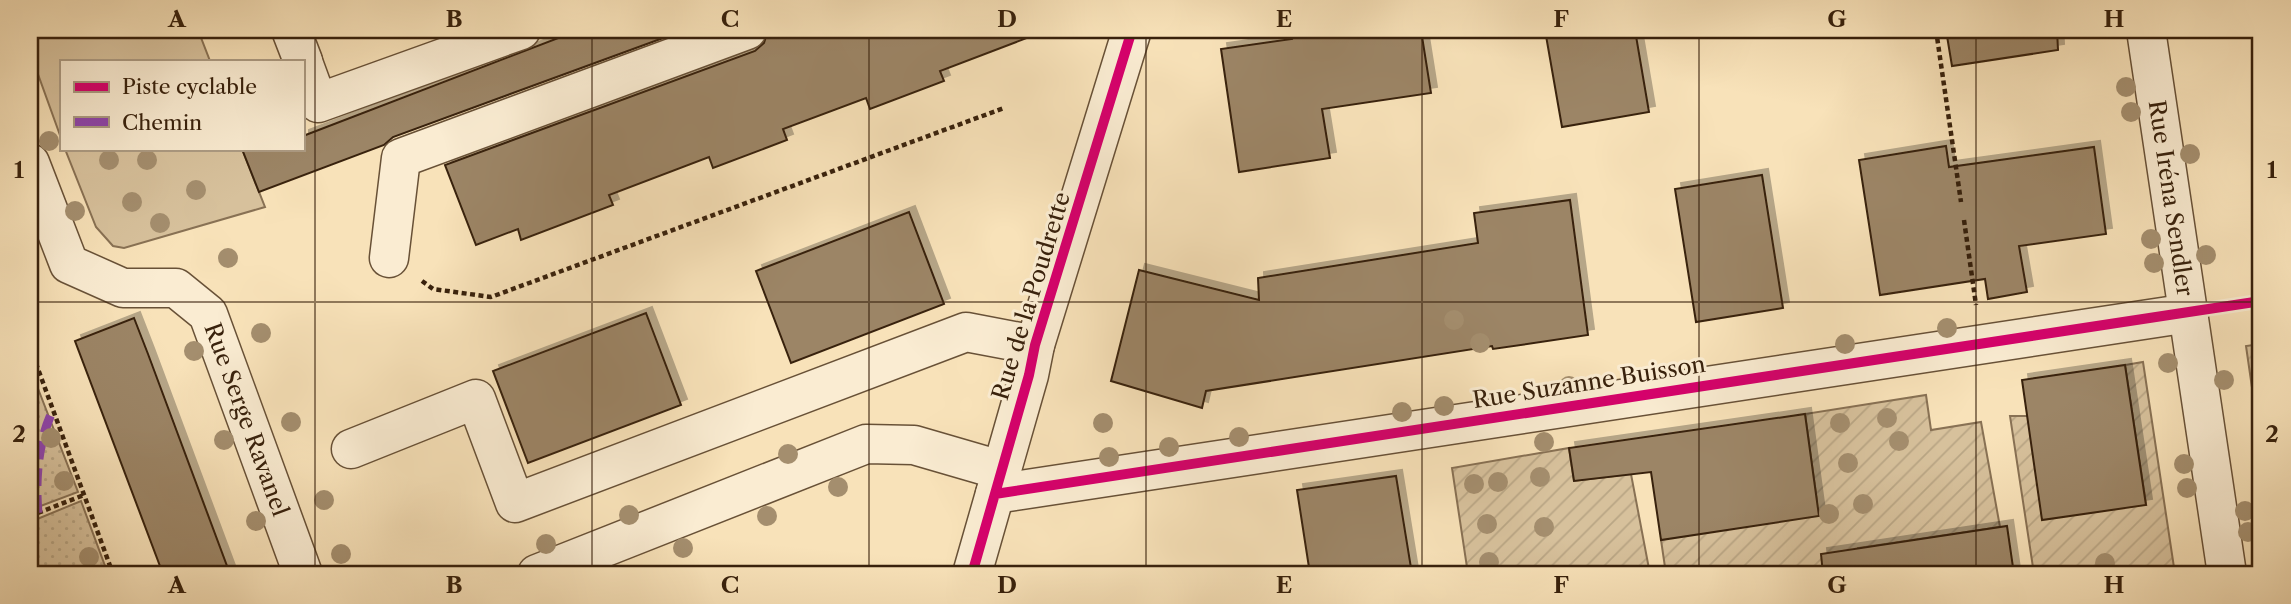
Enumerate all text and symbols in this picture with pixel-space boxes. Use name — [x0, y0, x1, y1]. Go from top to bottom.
text: A — [167, 5, 187, 33]
text: B — [445, 5, 463, 33]
text: C — [721, 5, 739, 33]
text: D — [997, 5, 1017, 33]
text: E — [1276, 5, 1292, 33]
text: F — [1553, 5, 1569, 33]
text: G — [1827, 5, 1847, 33]
text: H — [2104, 5, 2125, 33]
legend — [60, 60, 304, 150]
text: Piste cyclable — [122, 74, 257, 99]
street label: Rue Iréna Sendler — [2143, 98, 2200, 298]
text: Chemin — [122, 110, 202, 135]
text: 1 — [14, 156, 25, 184]
text: 1 — [2267, 156, 2278, 184]
street label: Rue de la Poudrette — [986, 189, 1076, 403]
street label: Rue Serge Ravanel — [198, 319, 295, 520]
street label: Rue Suzanne Buisson — [1471, 350, 1707, 414]
text: 2 — [12, 420, 26, 448]
text: 2 — [2265, 420, 2279, 448]
text: A — [167, 571, 187, 599]
text: B — [445, 571, 463, 599]
text: C — [721, 571, 739, 599]
text: D — [997, 571, 1017, 599]
text: E — [1276, 571, 1292, 599]
text: F — [1553, 571, 1569, 599]
text: G — [1827, 571, 1847, 599]
text: H — [2104, 571, 2125, 599]

